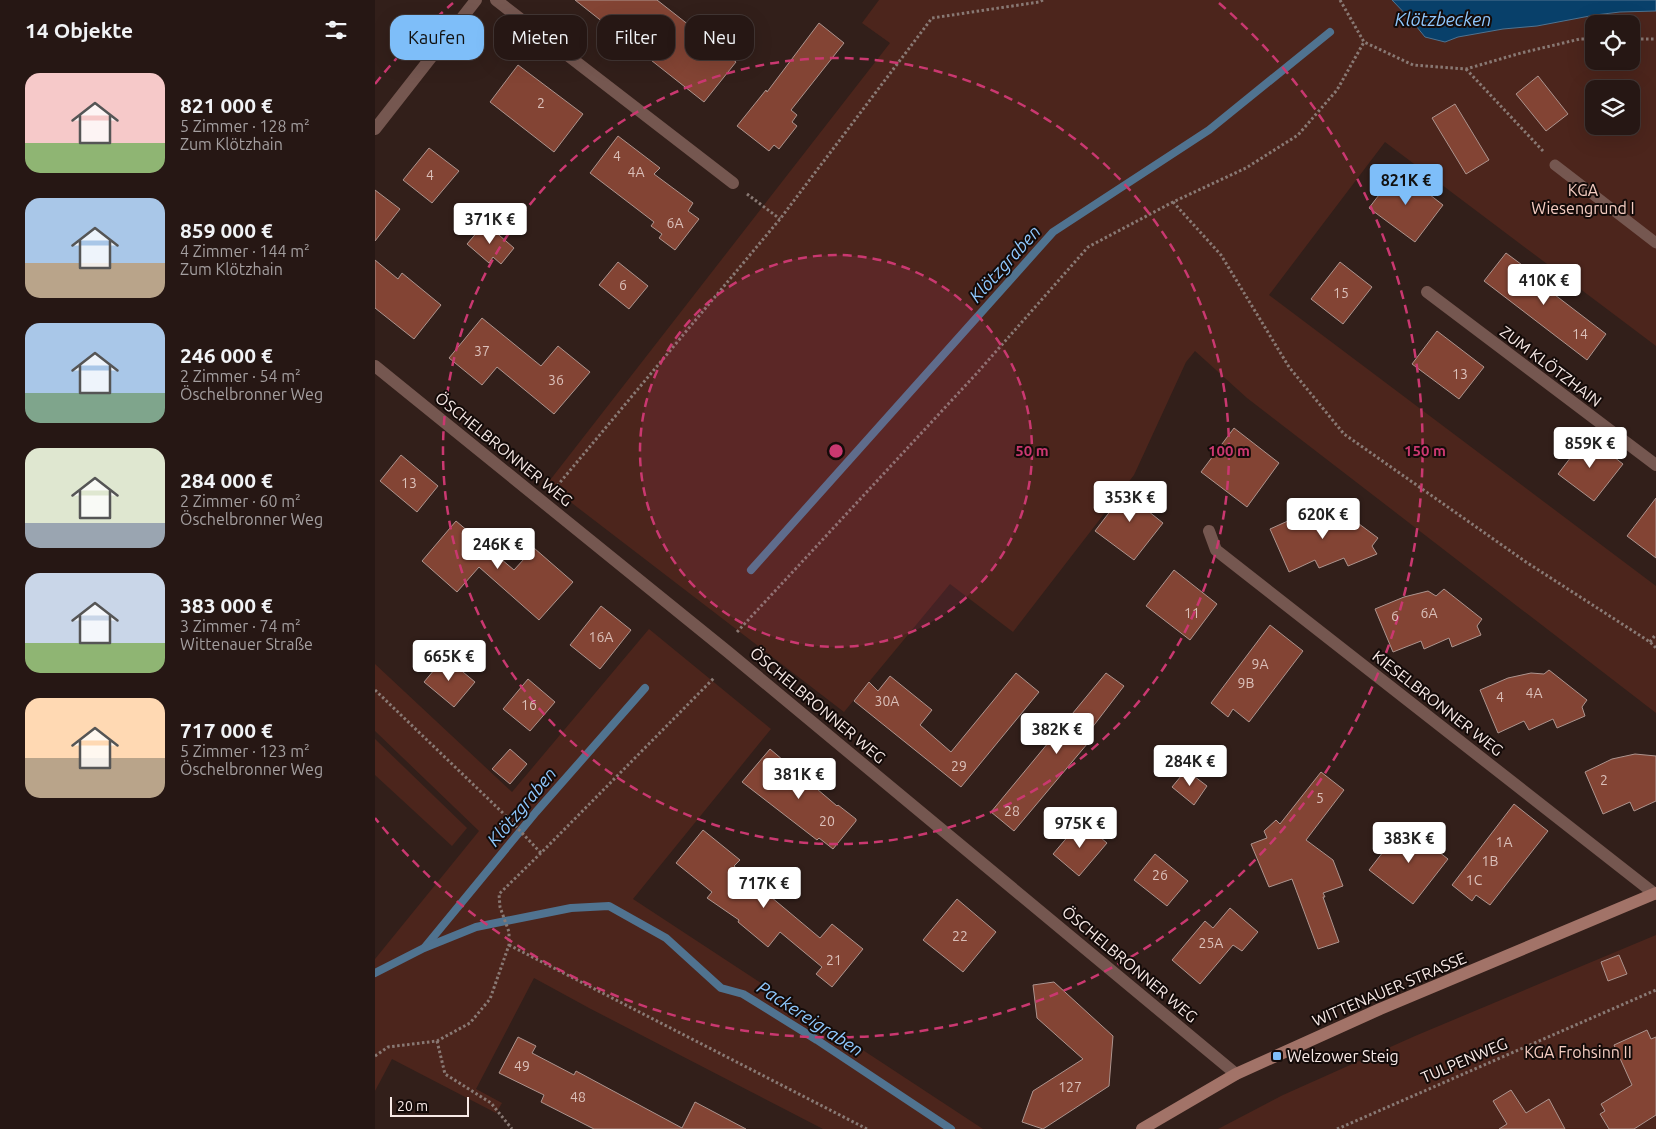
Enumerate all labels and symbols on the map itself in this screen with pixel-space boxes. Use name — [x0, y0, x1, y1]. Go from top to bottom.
water label: Klötzbecken — [1395, 9, 1491, 29]
house number: 2 — [537, 95, 545, 111]
house number: 4 — [613, 148, 621, 164]
house number: 4A — [628, 164, 645, 180]
pin: 821K € — [1365, 164, 1447, 206]
house number: 4 — [426, 167, 434, 183]
park label: KGA Wiesengrund I — [1531, 181, 1635, 217]
pin: 371K € — [449, 202, 531, 245]
house number: 6A — [667, 215, 684, 231]
water label: Klötzgraben — [965, 221, 1044, 306]
pin: 410K € — [1503, 264, 1585, 306]
house number: 6 — [619, 277, 627, 293]
house number: 15 — [1333, 285, 1349, 301]
street label: ZUM KLÖTZHAIN — [1497, 322, 1605, 410]
house number: 14 — [1572, 326, 1588, 342]
house number: 37 — [474, 343, 490, 359]
house number: 13 — [1452, 366, 1468, 382]
house number: 36 — [548, 372, 564, 388]
street label: ÖSCHELBRONNER WEG — [432, 388, 576, 510]
pin: 859K € — [1549, 426, 1631, 469]
centre of rings — [827, 442, 845, 460]
text: 50 m — [1015, 442, 1049, 459]
text: 100 m — [1208, 442, 1250, 459]
text: 150 m — [1404, 442, 1446, 459]
house number: 13 — [401, 475, 417, 491]
pin: 353K € — [1089, 480, 1171, 523]
pin: 620K € — [1282, 498, 1364, 540]
pin: 246K € — [457, 528, 539, 570]
house number: 11 — [1184, 605, 1200, 621]
house number: 6A — [1421, 605, 1438, 621]
house number: 6 — [1391, 608, 1399, 624]
house number: 16A — [589, 629, 613, 645]
pin: 665K € — [408, 640, 490, 682]
street label: ÖSCHELBRONNER WEG — [747, 643, 889, 767]
street label: KIESELBRONNER WEG — [1369, 647, 1507, 759]
house number: 9A — [1252, 656, 1269, 672]
house number: 9B — [1238, 675, 1254, 691]
house number: 4A — [1526, 685, 1543, 701]
house number: 4 — [1496, 689, 1504, 705]
house number: 30A — [875, 693, 899, 709]
house number: 16 — [521, 697, 537, 713]
pin: 382K € — [1016, 712, 1098, 755]
pin: 284K € — [1149, 744, 1231, 787]
pin: 381K € — [758, 758, 840, 800]
house number: 29 — [951, 758, 967, 774]
water label: Klötzgraben — [483, 763, 560, 850]
house number: 2 — [1600, 772, 1608, 788]
house number: 5 — [1316, 790, 1324, 806]
house number: 28 — [1004, 803, 1020, 819]
pin: 975K € — [1039, 806, 1121, 849]
house number: 20 — [819, 813, 835, 829]
pin: 383K € — [1368, 822, 1450, 864]
house number: 1A — [1496, 834, 1513, 850]
house number: 1B — [1482, 853, 1498, 869]
pin: 717K € — [723, 866, 805, 909]
house number: 26 — [1152, 867, 1168, 883]
house number: 1C — [1466, 872, 1483, 888]
street label: ÖSCHELBRONNER WEG — [1059, 902, 1201, 1026]
house number: 22 — [952, 928, 968, 944]
house number: 25A — [1199, 935, 1223, 951]
street label: WITTENAUER STRASSE — [1309, 948, 1469, 1030]
house number: 21 — [826, 952, 842, 968]
water label: Packereigraben — [754, 976, 867, 1060]
street label: TULPENWEG — [1418, 1034, 1510, 1086]
park label: KGA Frohsinn II — [1524, 1043, 1632, 1061]
place label: Welzower Steig — [1287, 1047, 1399, 1065]
marker: Welzower Steig — [1271, 1050, 1283, 1062]
house number: 49 — [514, 1058, 530, 1074]
house number: 127 — [1058, 1079, 1082, 1095]
house number: 48 — [570, 1089, 586, 1105]
scale bar — [390, 1094, 469, 1117]

